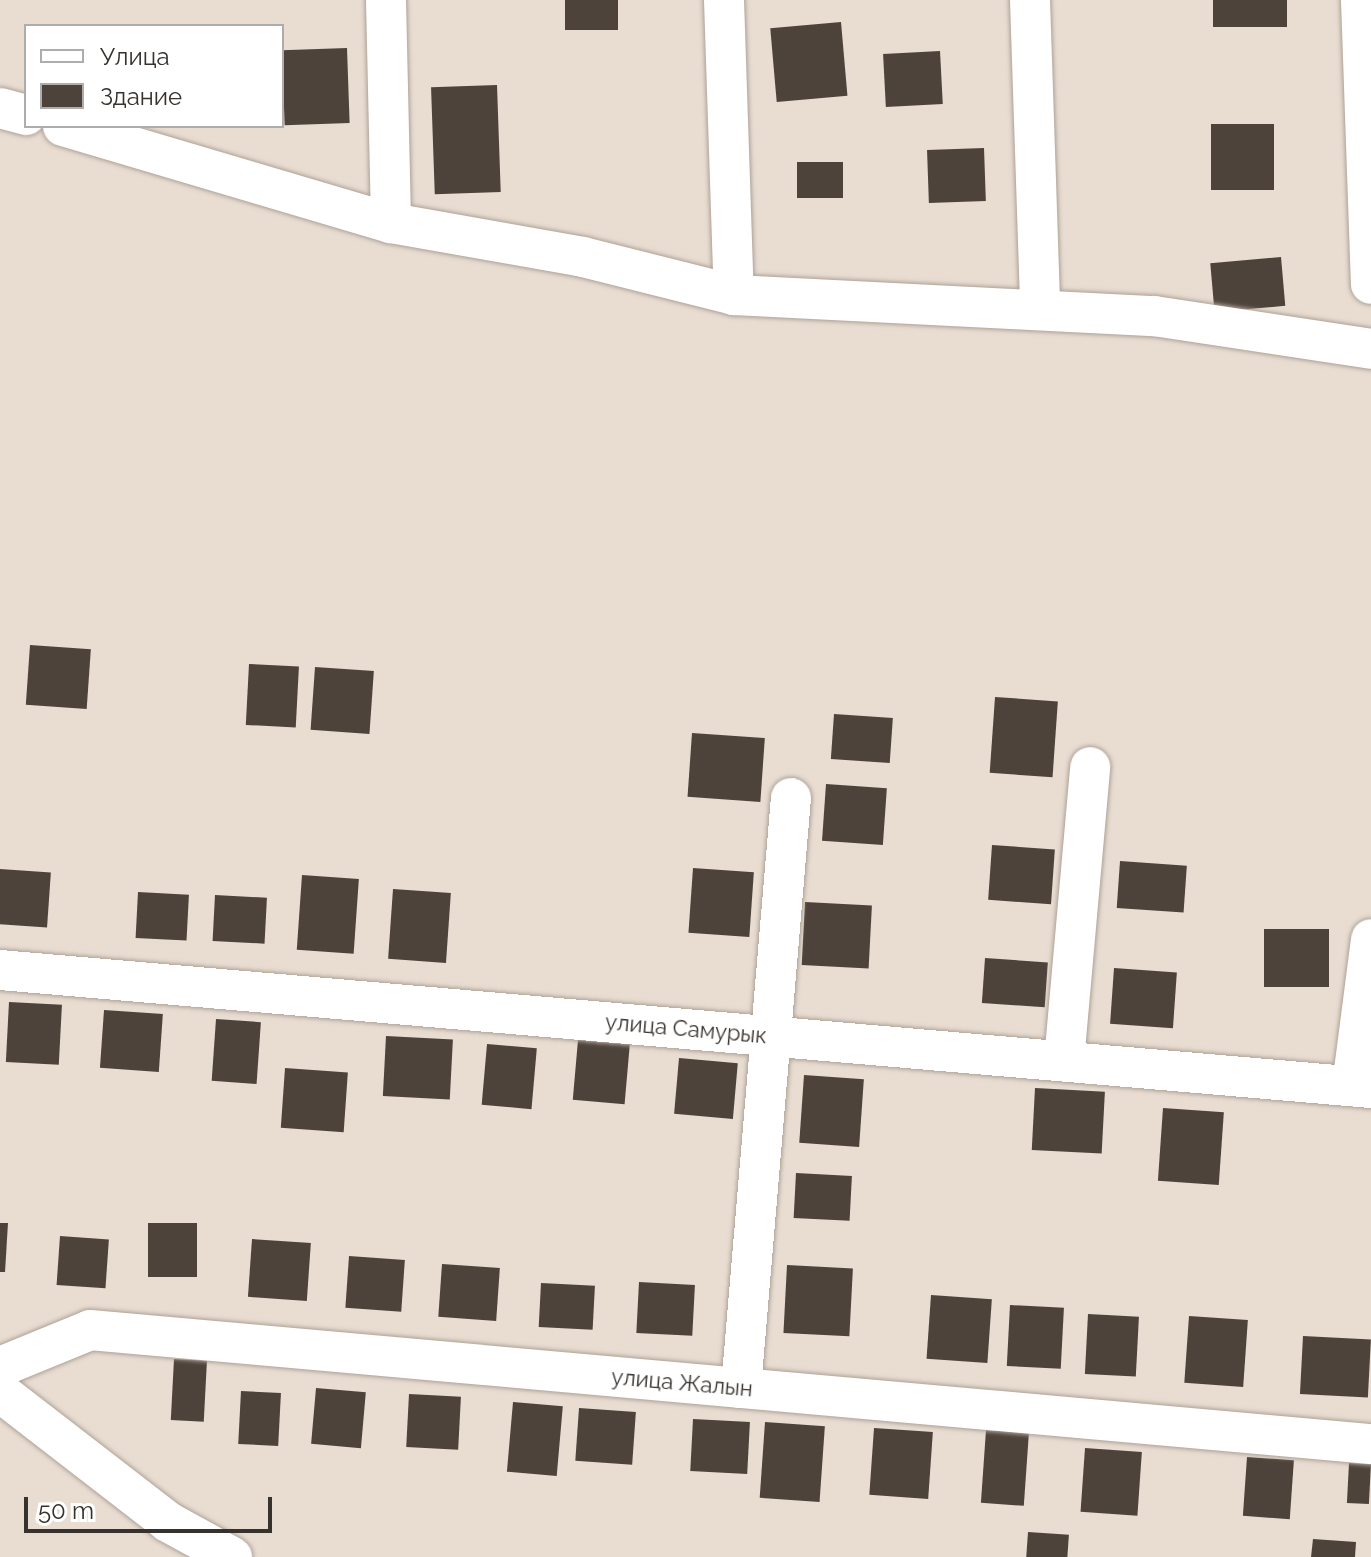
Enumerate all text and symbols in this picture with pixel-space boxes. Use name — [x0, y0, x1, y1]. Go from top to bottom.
legend — [24, 24, 284, 128]
text: Улица — [100, 42, 170, 71]
text: Здание — [100, 82, 182, 111]
street label: улица Самурык — [604, 1009, 768, 1049]
street label: улица Жалын — [610, 1364, 754, 1402]
scale bar — [28, 1481, 276, 1531]
text: 50 m — [38, 1496, 94, 1525]

